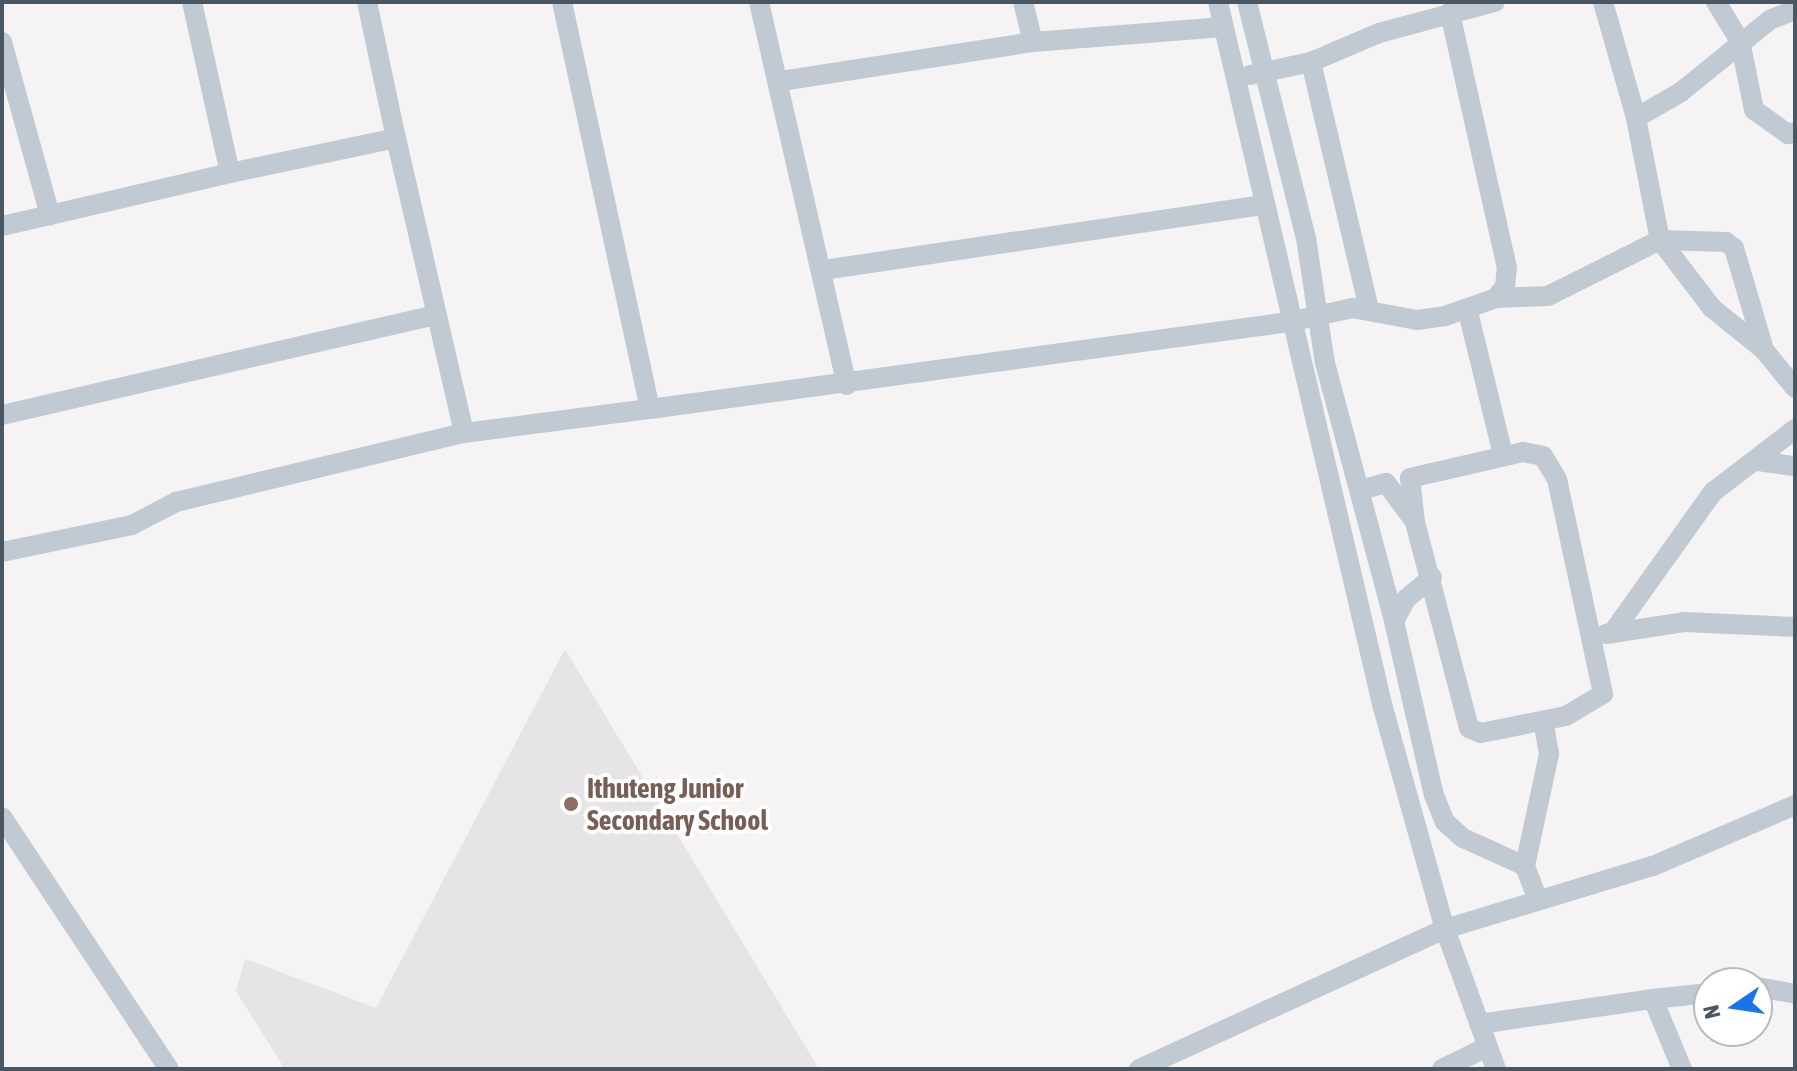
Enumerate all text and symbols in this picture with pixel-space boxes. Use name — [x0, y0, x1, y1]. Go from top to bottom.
place label: Ithuteng Junior Secondary School — [587, 771, 768, 837]
marker: Ithuteng Junior Secondary School — [562, 795, 580, 813]
north arrow — [1693, 967, 1773, 1047]
text: N — [1697, 1003, 1726, 1021]

